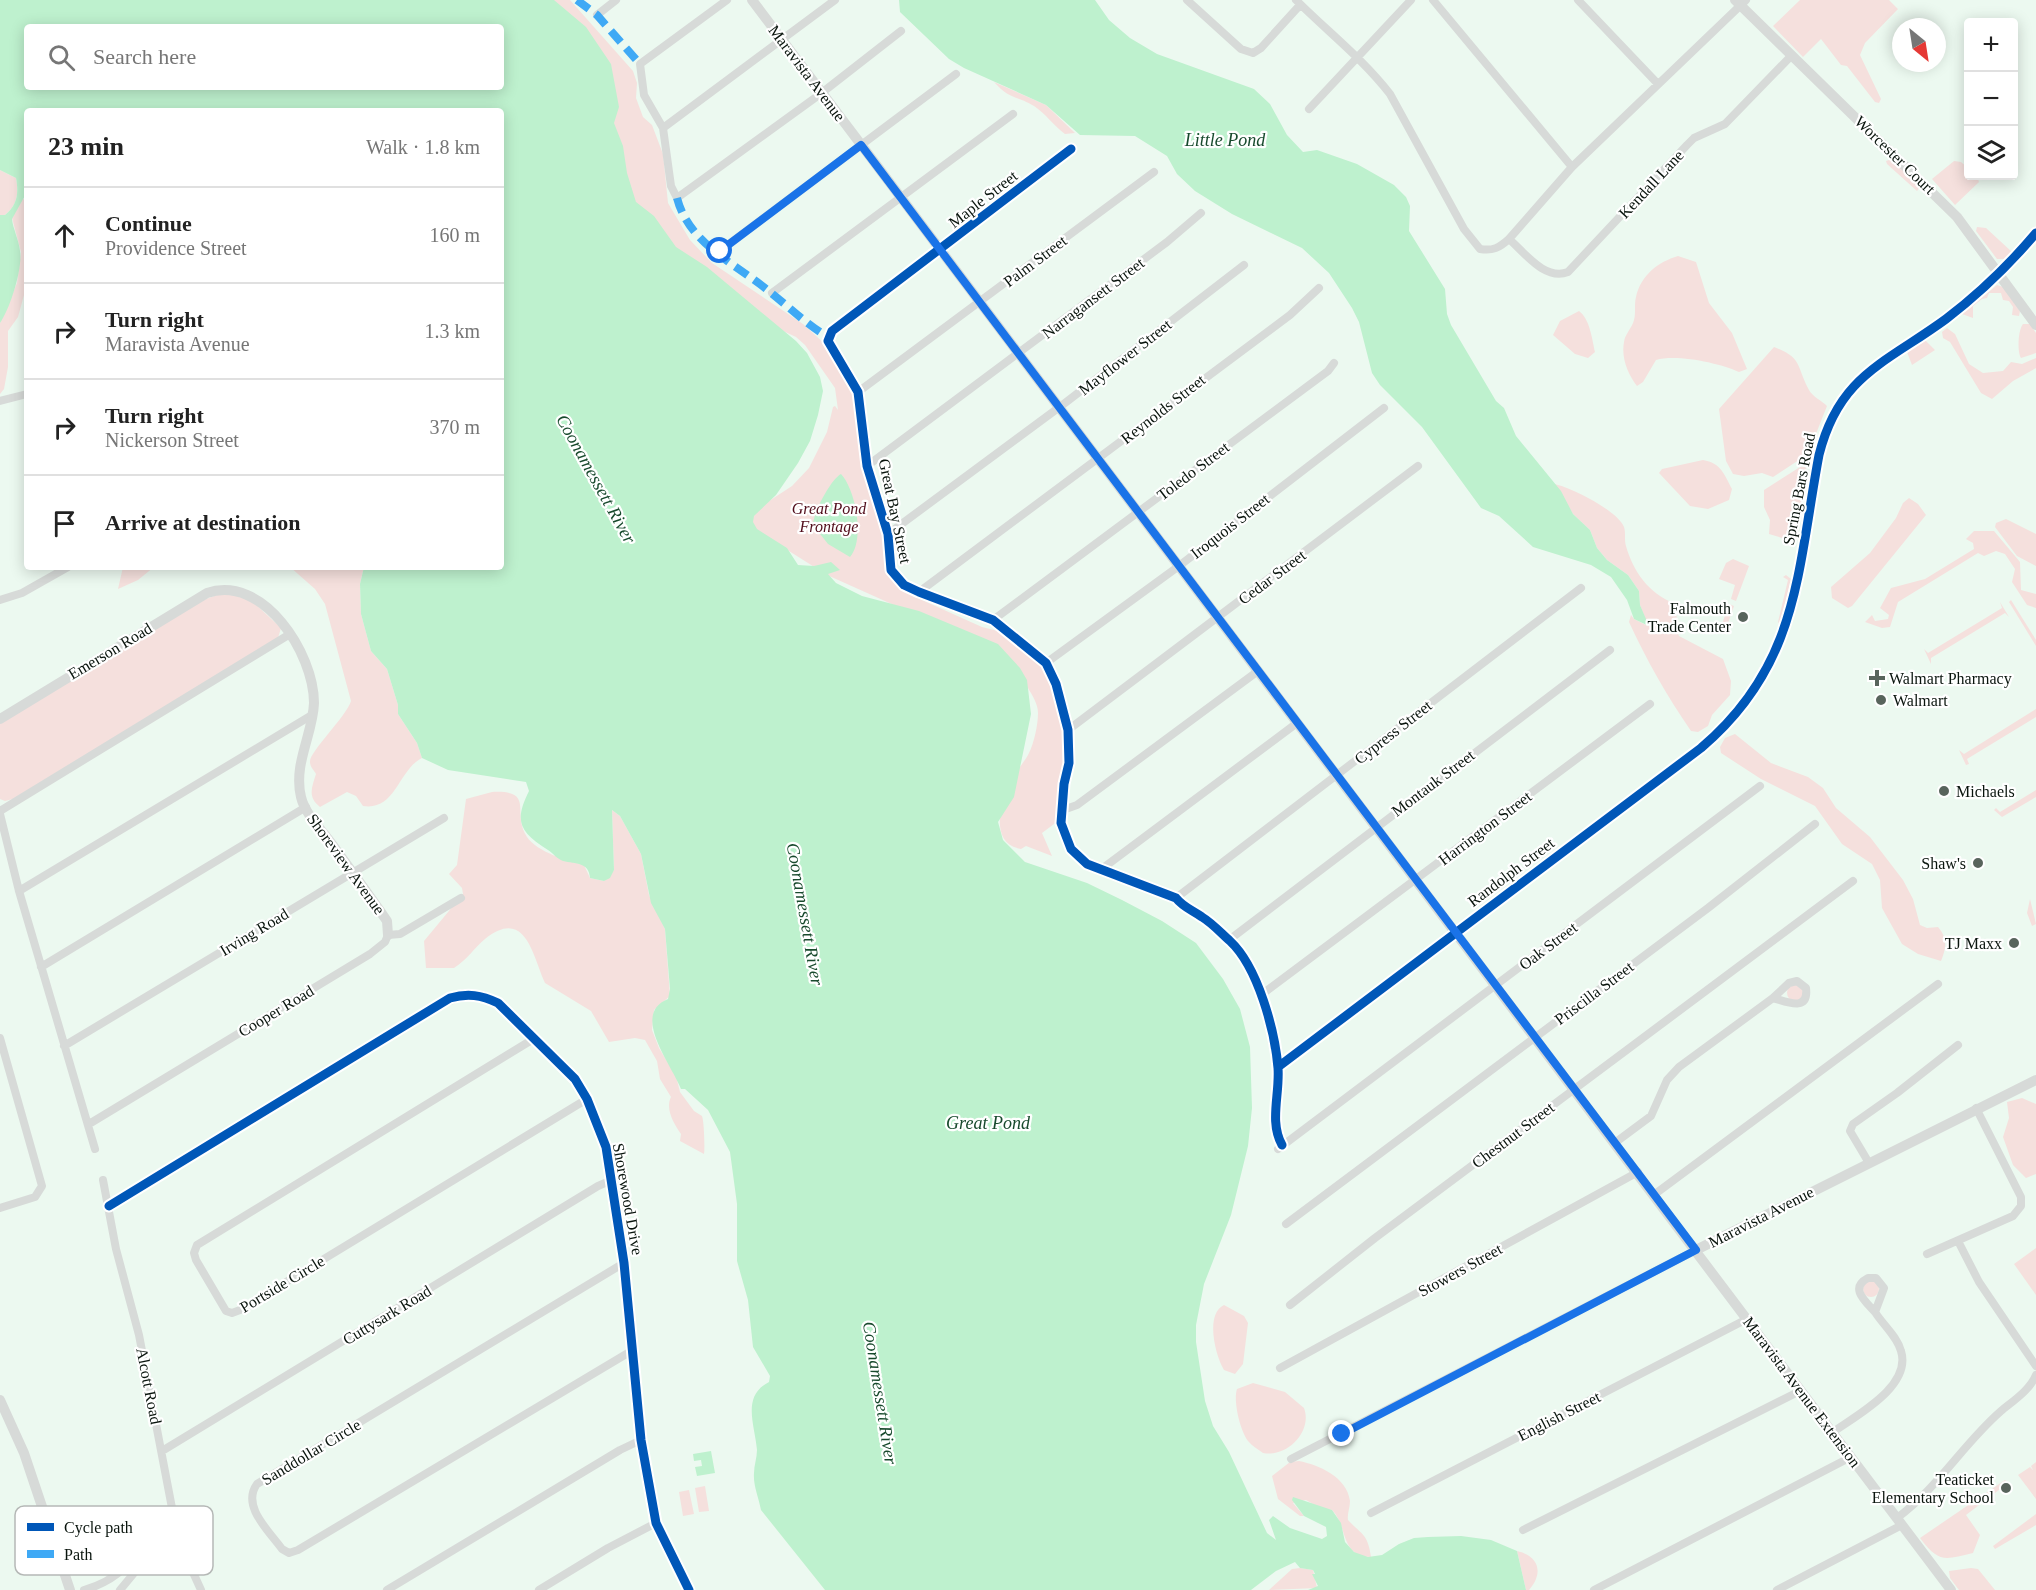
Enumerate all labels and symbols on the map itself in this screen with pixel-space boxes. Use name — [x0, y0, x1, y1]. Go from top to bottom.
north arrow — [1892, 18, 1946, 72]
street label: Maravista Avenue — [765, 22, 849, 124]
street label: Worcester Court — [1851, 112, 1939, 198]
water label: Little Pond — [1184, 130, 1266, 150]
street label: Kendall Lane — [1615, 147, 1687, 221]
street label: Maple Street — [945, 167, 1022, 232]
street label: Palm Street — [1000, 232, 1070, 290]
route start — [706, 237, 732, 263]
street label: Narragansett Street — [1039, 254, 1148, 343]
street label: Mayflower Street — [1075, 315, 1176, 399]
street label: Reynolds Street — [1118, 371, 1209, 448]
water label: Coonamessett River — [552, 411, 640, 548]
street label: Spring Bars Road — [1780, 432, 1819, 547]
street label: Toledo Street — [1154, 438, 1233, 504]
street label: Great Bay Street — [875, 457, 915, 566]
street label: Iroquois Street — [1187, 490, 1274, 563]
park label: Great Pond Frontage — [792, 500, 867, 536]
street label: Cedar Street — [1235, 546, 1309, 608]
place label: Falmouth Trade Center — [1648, 600, 1732, 635]
marker: Falmouth Trade Center — [1736, 610, 1750, 624]
street label: Emerson Road — [65, 619, 155, 683]
place label: Walmart Pharmacy — [1889, 670, 2012, 688]
marker: Walmart Pharmacy — [1870, 671, 1884, 685]
place label: Walmart — [1893, 692, 1948, 709]
marker: Walmart — [1874, 693, 1888, 707]
street label: Cypress Street — [1351, 696, 1436, 768]
street label: Montauk Street — [1388, 746, 1478, 820]
place label: Michaels — [1956, 783, 2015, 800]
marker: Michaels — [1937, 784, 1951, 798]
street label: Harrington Street — [1435, 787, 1536, 869]
street label: Shoreview Avenue — [304, 810, 388, 918]
street label: Randolph Street — [1465, 834, 1559, 911]
water label: Coonamessett River — [783, 841, 828, 988]
place label: Shaw's — [1921, 855, 1966, 872]
marker: Shaw's — [1971, 856, 1985, 870]
street label: Irving Road — [217, 905, 292, 960]
street label: Oak Street — [1516, 918, 1581, 973]
place label: TJ Maxx — [1945, 935, 2002, 952]
marker: TJ Maxx — [2007, 936, 2021, 950]
street label: Priscilla Street — [1551, 958, 1637, 1028]
street label: Cooper Road — [235, 982, 317, 1041]
street label: Chestnut Street — [1469, 1098, 1558, 1171]
water label: Great Pond — [946, 1113, 1031, 1133]
street label: Shorewood Drive — [610, 1142, 646, 1256]
street label: Maravista Avenue — [1706, 1183, 1816, 1251]
street label: Stowers Street — [1415, 1240, 1505, 1300]
street label: Portside Circle — [237, 1252, 327, 1316]
street label: Cuttysark Road — [340, 1282, 435, 1349]
street label: Maravista Avenue Extension — [1740, 1314, 1864, 1470]
water label: Coonamessett River — [859, 1320, 901, 1467]
street label: Alcott Road — [133, 1346, 165, 1426]
street label: English Street — [1515, 1388, 1604, 1445]
street label: Sanddollar Circle — [258, 1416, 364, 1488]
route end — [1328, 1420, 1354, 1446]
place label: Teaticket Elementary School — [1872, 1471, 1995, 1507]
marker: Teaticket Elementary School — [1999, 1481, 2013, 1495]
legend — [15, 1506, 213, 1575]
text: Cycle path — [64, 1519, 133, 1537]
text: Path — [64, 1546, 92, 1563]

